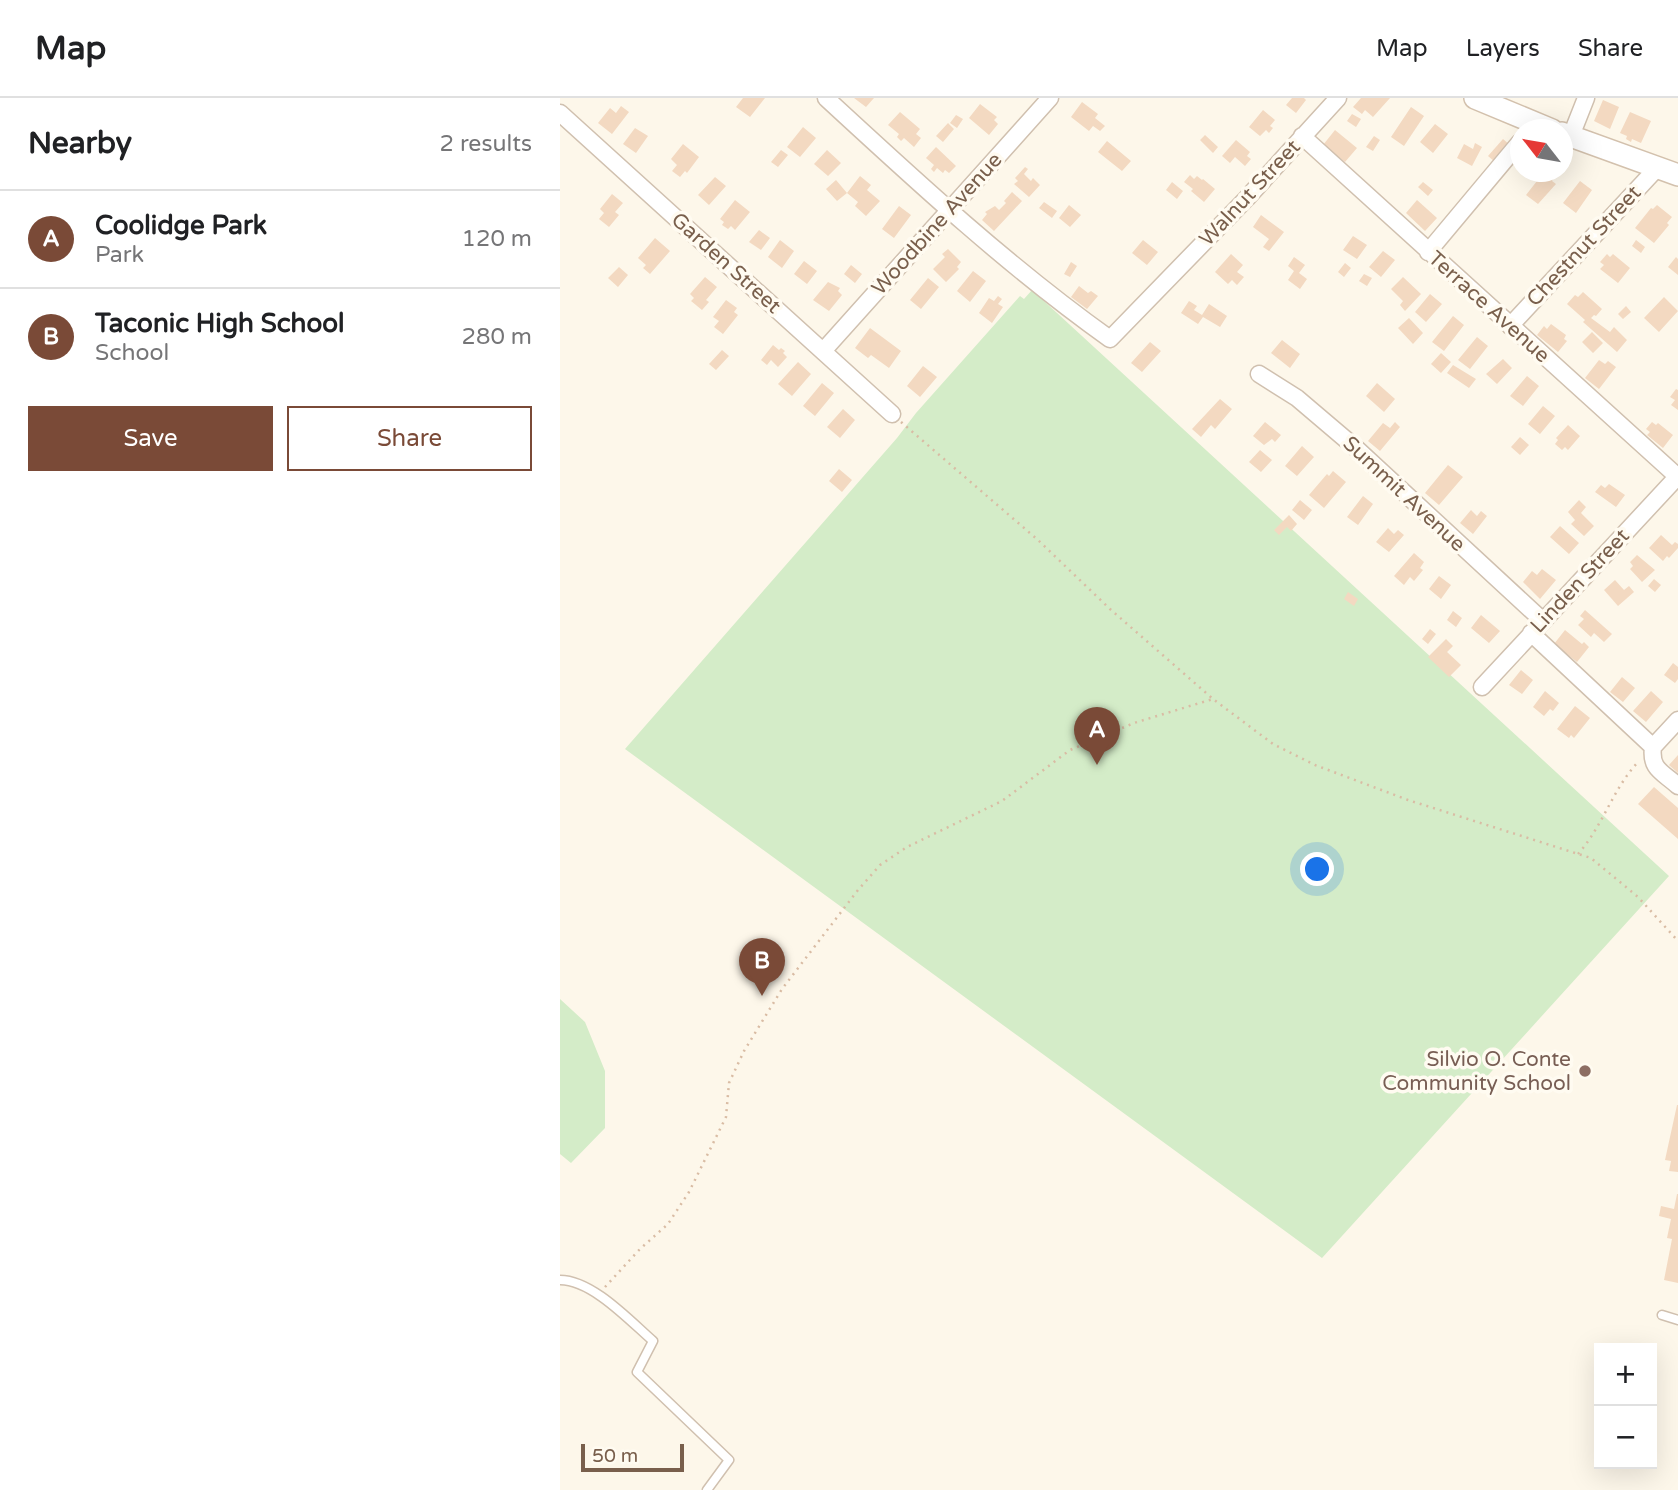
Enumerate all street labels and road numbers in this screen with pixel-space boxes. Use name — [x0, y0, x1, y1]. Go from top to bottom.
street label: Walnut Street — [1194, 135, 1306, 251]
street label: Woodbine Avenue — [867, 148, 1008, 300]
street label: Chestnut Street — [1522, 180, 1646, 312]
street label: Garden Street — [666, 207, 786, 319]
street label: Terrace Avenue — [1423, 246, 1555, 368]
street label: Summit Avenue — [1338, 431, 1470, 557]
street label: Linden Street — [1525, 524, 1635, 638]

